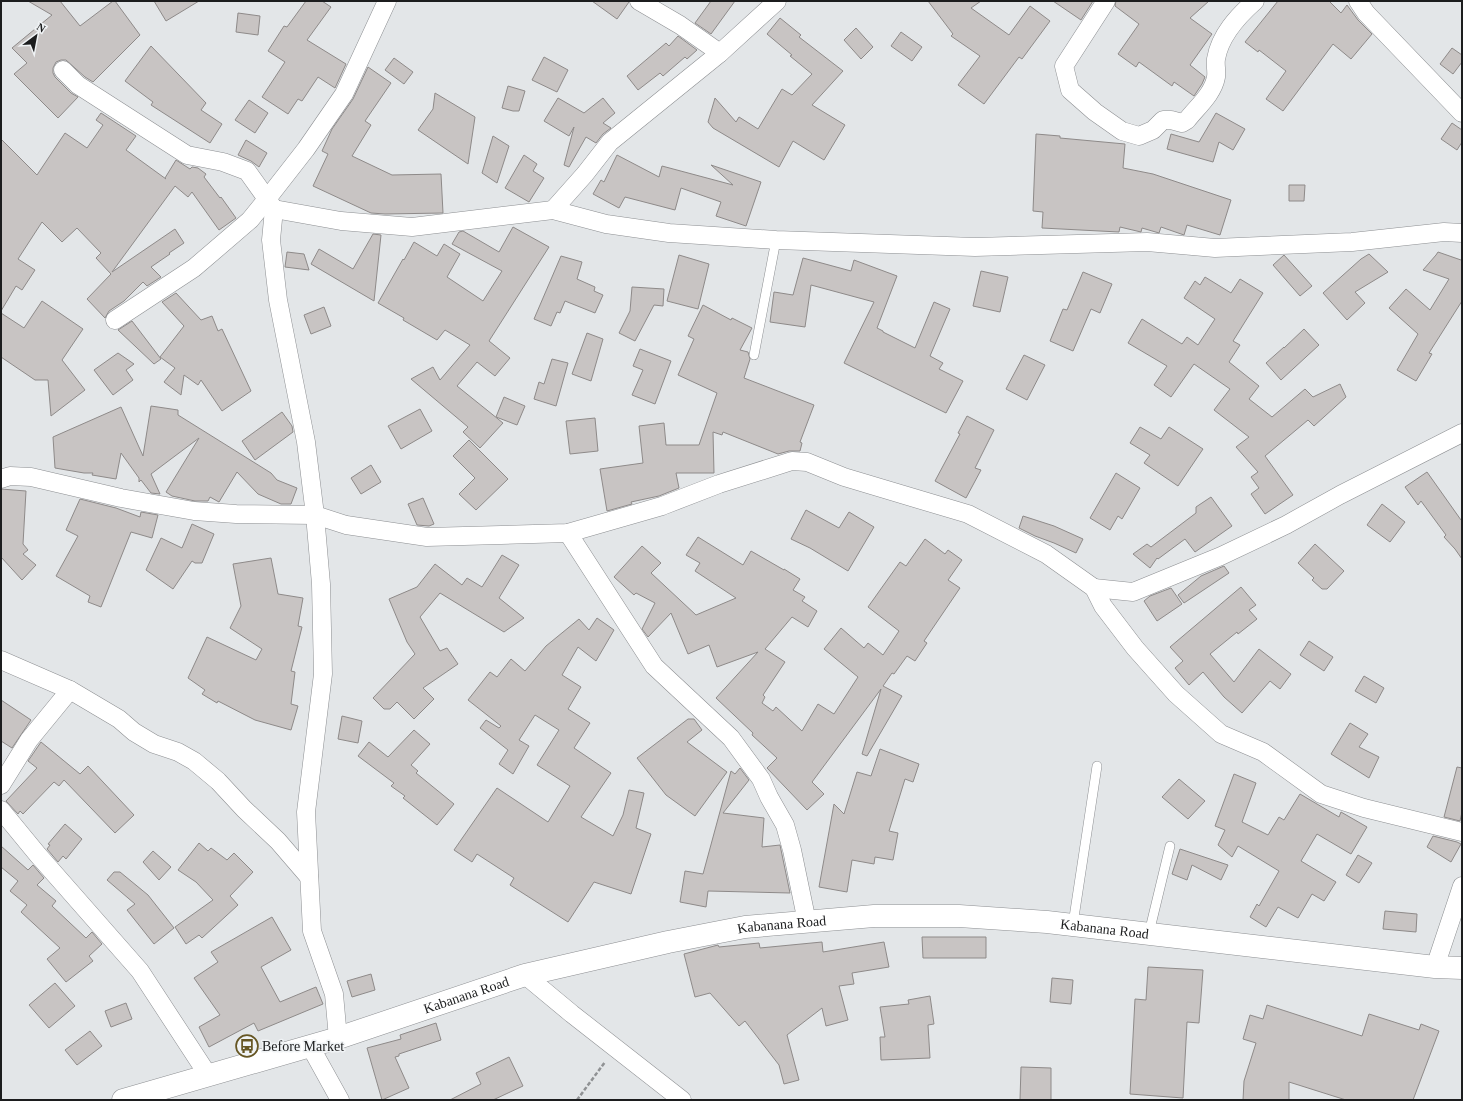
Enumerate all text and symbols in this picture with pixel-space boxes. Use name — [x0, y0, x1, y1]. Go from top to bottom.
north arrow — [16, 16, 56, 56]
text: N — [35, 20, 48, 35]
street label: Kabanana Road — [736, 913, 827, 936]
street label: Kabanana Road — [1060, 916, 1150, 941]
street label: Kabanana Road — [422, 973, 511, 1016]
bus stop icon: Before Market — [234, 1033, 260, 1059]
place label: Before Market — [262, 1039, 344, 1054]

